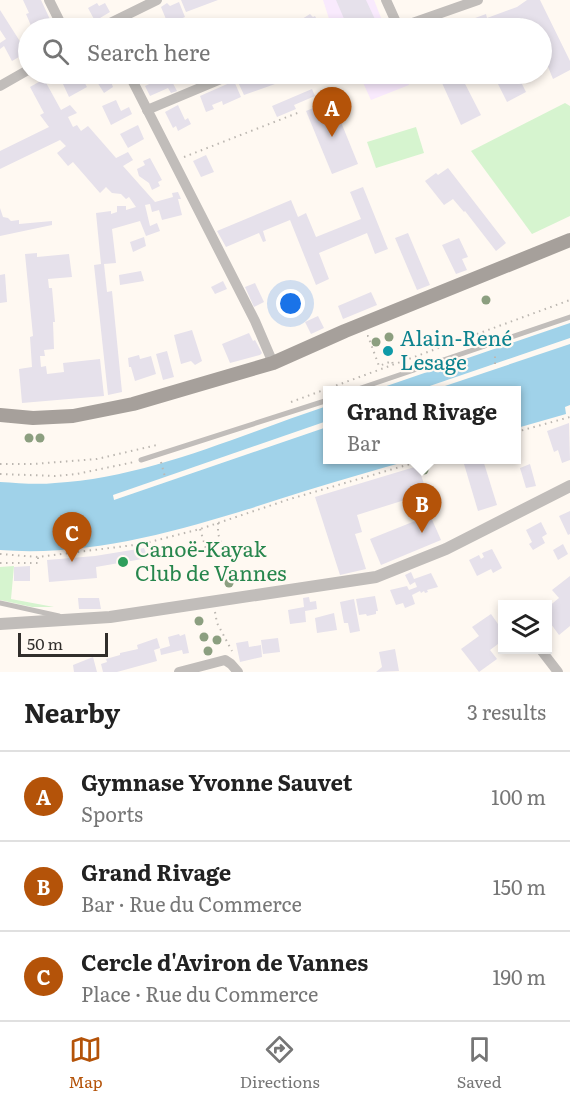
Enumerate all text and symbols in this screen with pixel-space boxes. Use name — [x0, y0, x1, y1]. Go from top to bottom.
search box — [18, 18, 552, 84]
icon: search — [39, 35, 72, 68]
text: Search here — [87, 35, 210, 68]
pin: A — [312, 88, 352, 137]
your location — [276, 289, 305, 318]
place label: Alain-René Lesage — [400, 321, 512, 376]
marker: Alain-René Lesage — [381, 344, 395, 358]
popup — [323, 386, 521, 464]
text: Grand Rivage — [347, 394, 497, 427]
text: Bar — [347, 427, 380, 457]
pin: B — [402, 484, 442, 533]
pin: C — [52, 512, 92, 562]
place label: Canoë-Kayak Club de Vannes — [135, 532, 286, 587]
marker: Canoë-Kayak Club de Vannes — [116, 555, 130, 569]
map controls — [498, 600, 552, 654]
button: layers — [498, 600, 552, 654]
scale bar — [18, 630, 108, 658]
text: 50 m — [27, 631, 63, 655]
text: Nearby — [24, 692, 120, 731]
text: 3 results — [467, 696, 546, 726]
text: Gymnase Yvonne Sauvet — [81, 765, 352, 798]
text: A — [36, 781, 51, 811]
text: 100 m — [491, 781, 546, 811]
text: Sports — [81, 798, 143, 828]
text: Grand Rivage — [81, 855, 231, 888]
text: B — [37, 871, 50, 901]
text: 150 m — [493, 871, 546, 901]
text: Bar · Rue du Commerce — [81, 888, 302, 918]
text: Cercle d'Aviron de Vannes — [81, 945, 368, 978]
text: C — [36, 961, 51, 991]
text: 190 m — [492, 961, 546, 991]
text: Place · Rue du Commerce — [81, 978, 318, 1008]
tab: Map — [69, 1033, 103, 1093]
tab: Directions — [240, 1033, 320, 1093]
tab: Saved — [457, 1033, 501, 1093]

